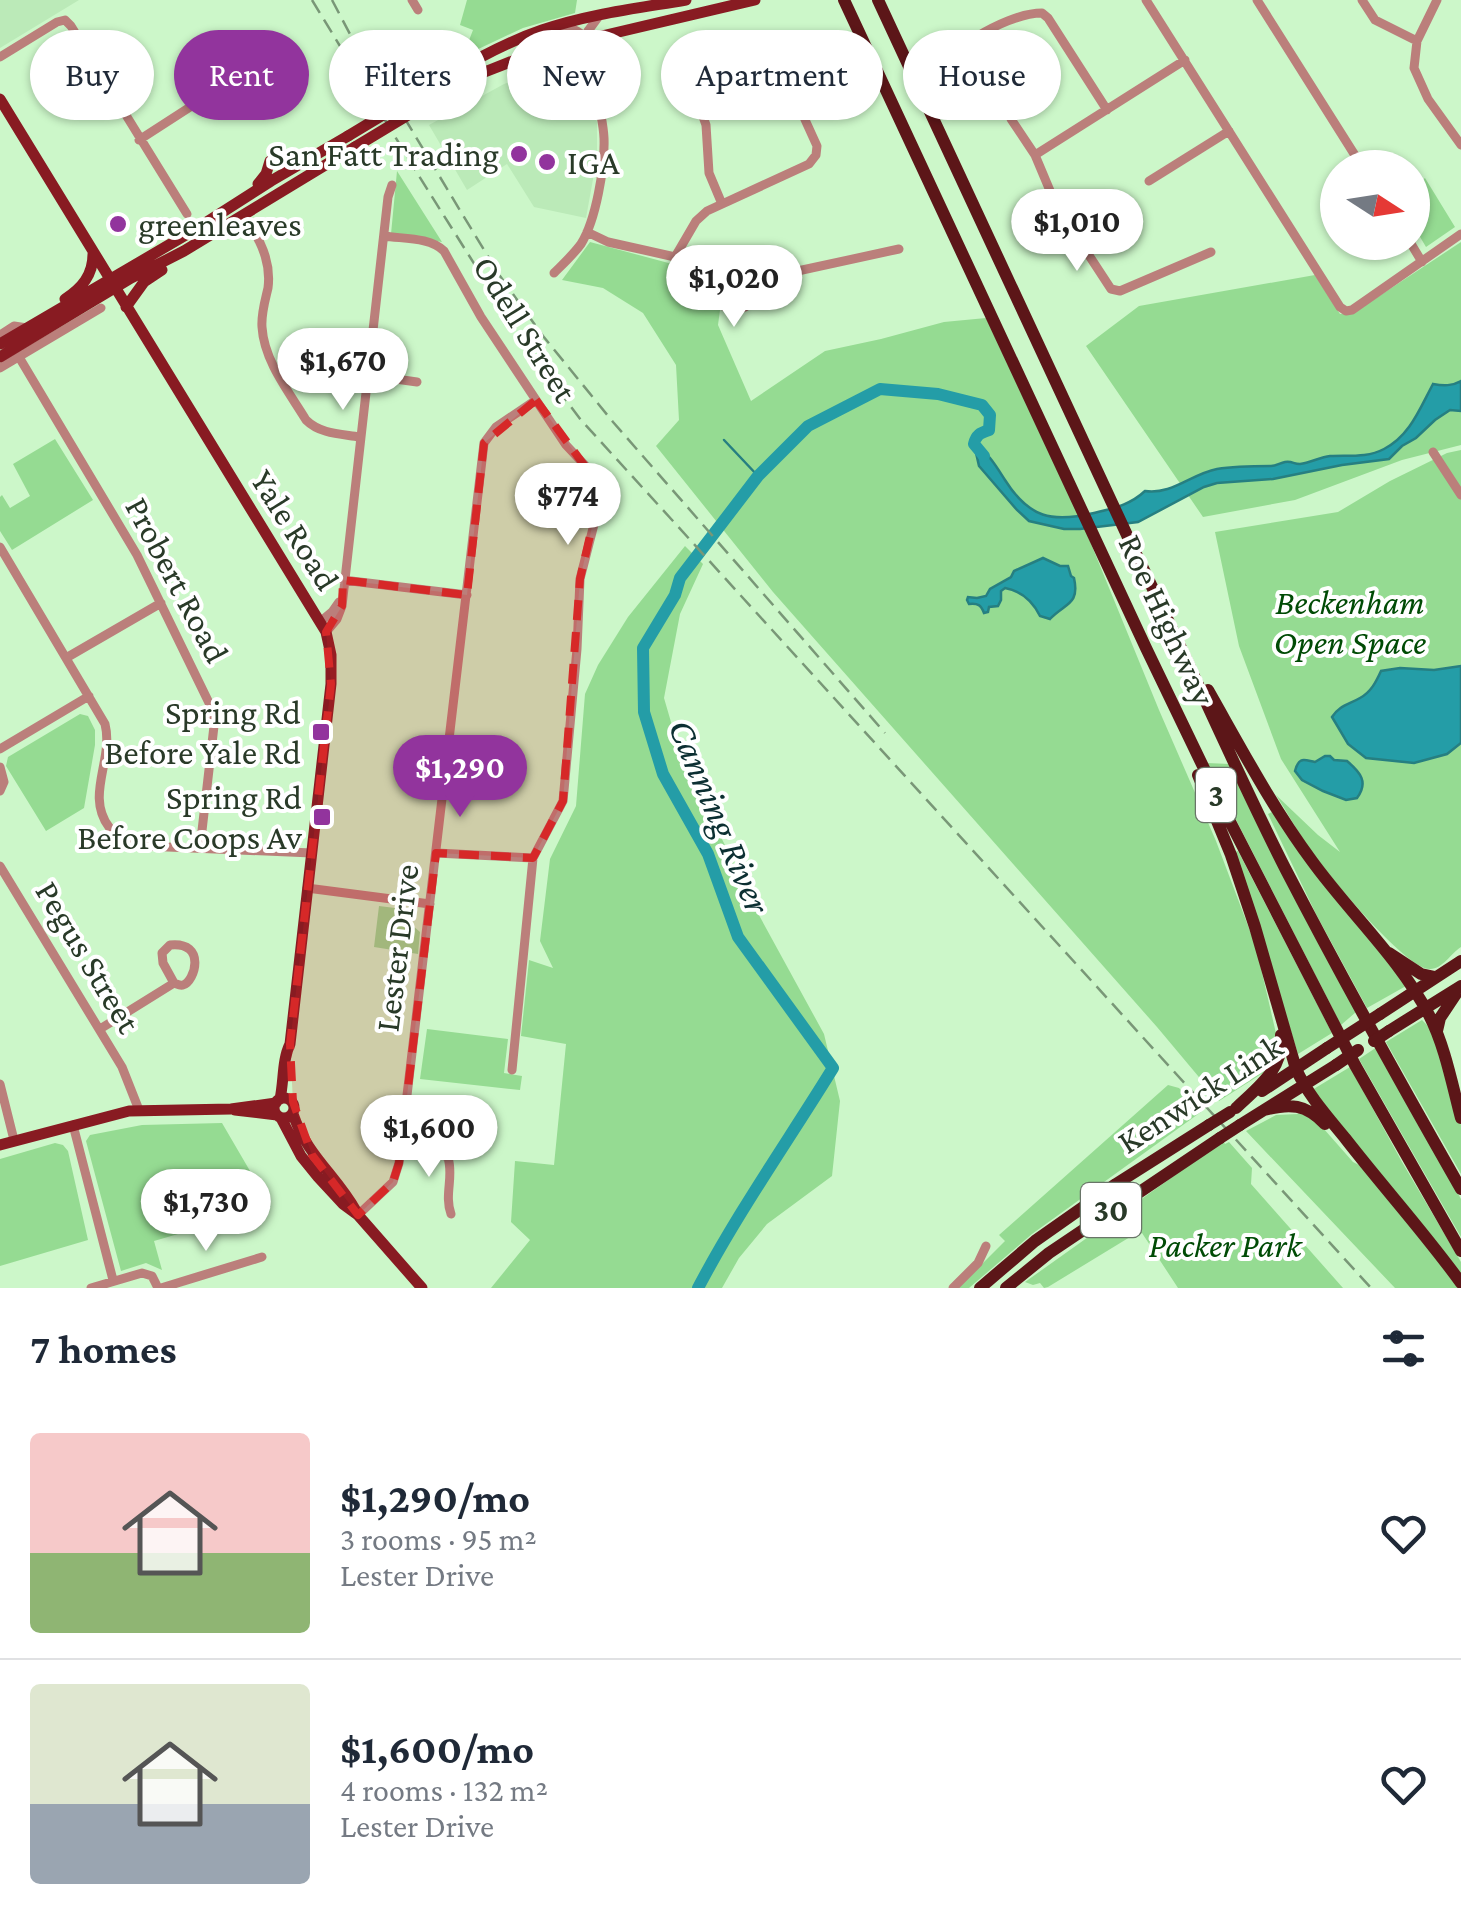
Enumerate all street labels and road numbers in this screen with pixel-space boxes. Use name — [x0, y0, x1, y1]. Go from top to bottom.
street label: Odell Street — [465, 249, 585, 409]
street label: Yale Road — [243, 463, 347, 597]
street label: Probert Road — [117, 491, 237, 669]
street label: Roe Highway — [1111, 529, 1224, 712]
road number: 3 — [1196, 768, 1236, 822]
street label: Lester Drive — [367, 862, 427, 1034]
street label: Pegus Street — [27, 874, 149, 1040]
street label: Kenwick Link — [1110, 1026, 1290, 1162]
road number: 30 — [1081, 1183, 1141, 1237]

